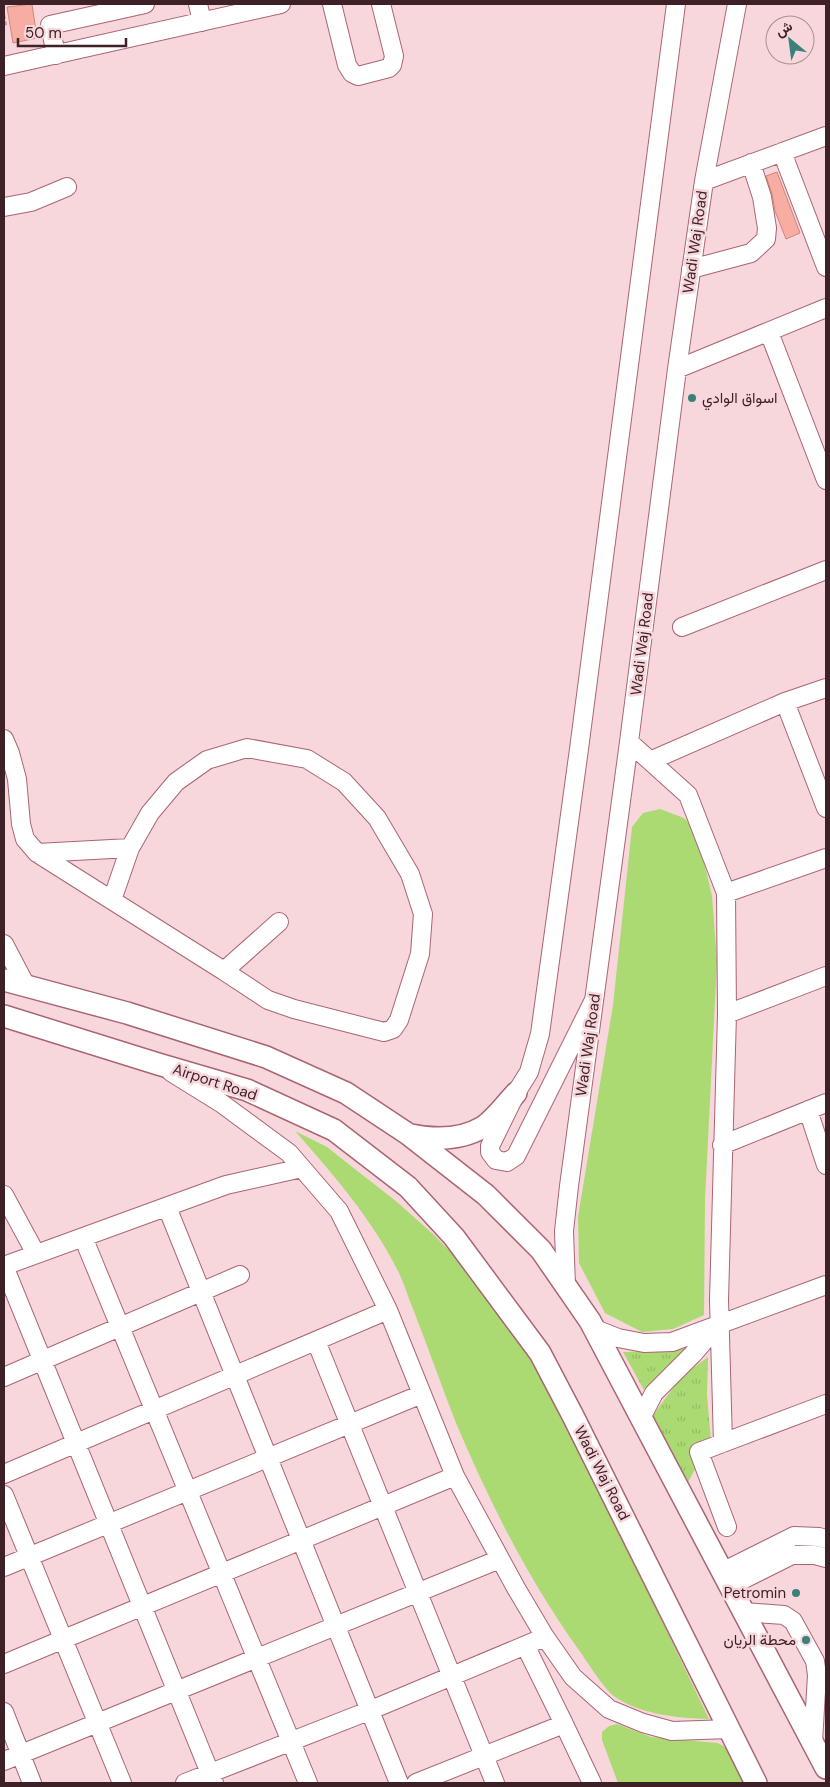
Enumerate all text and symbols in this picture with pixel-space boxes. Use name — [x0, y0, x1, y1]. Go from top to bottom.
scale bar — [18, 15, 125, 47]
north arrow — [765, 15, 815, 65]
text: ش — [772, 17, 796, 41]
text: 50 m — [25, 23, 62, 43]
street label: Wadi Waj Road — [678, 189, 712, 295]
place label: اسواق الوادي — [702, 388, 778, 411]
marker: اسواق الوادي — [686, 392, 698, 404]
street label: Wadi Waj Road — [626, 591, 658, 697]
street label: Wadi Waj Road — [571, 992, 605, 1098]
street label: Airport Road — [170, 1059, 260, 1105]
street label: Wadi Waj Road — [570, 1422, 634, 1524]
place label: Petromin — [724, 1583, 786, 1603]
marker: Petromin — [790, 1587, 802, 1599]
place label: محطة الريان — [724, 1630, 796, 1650]
marker: محطة الريان — [800, 1634, 812, 1646]

